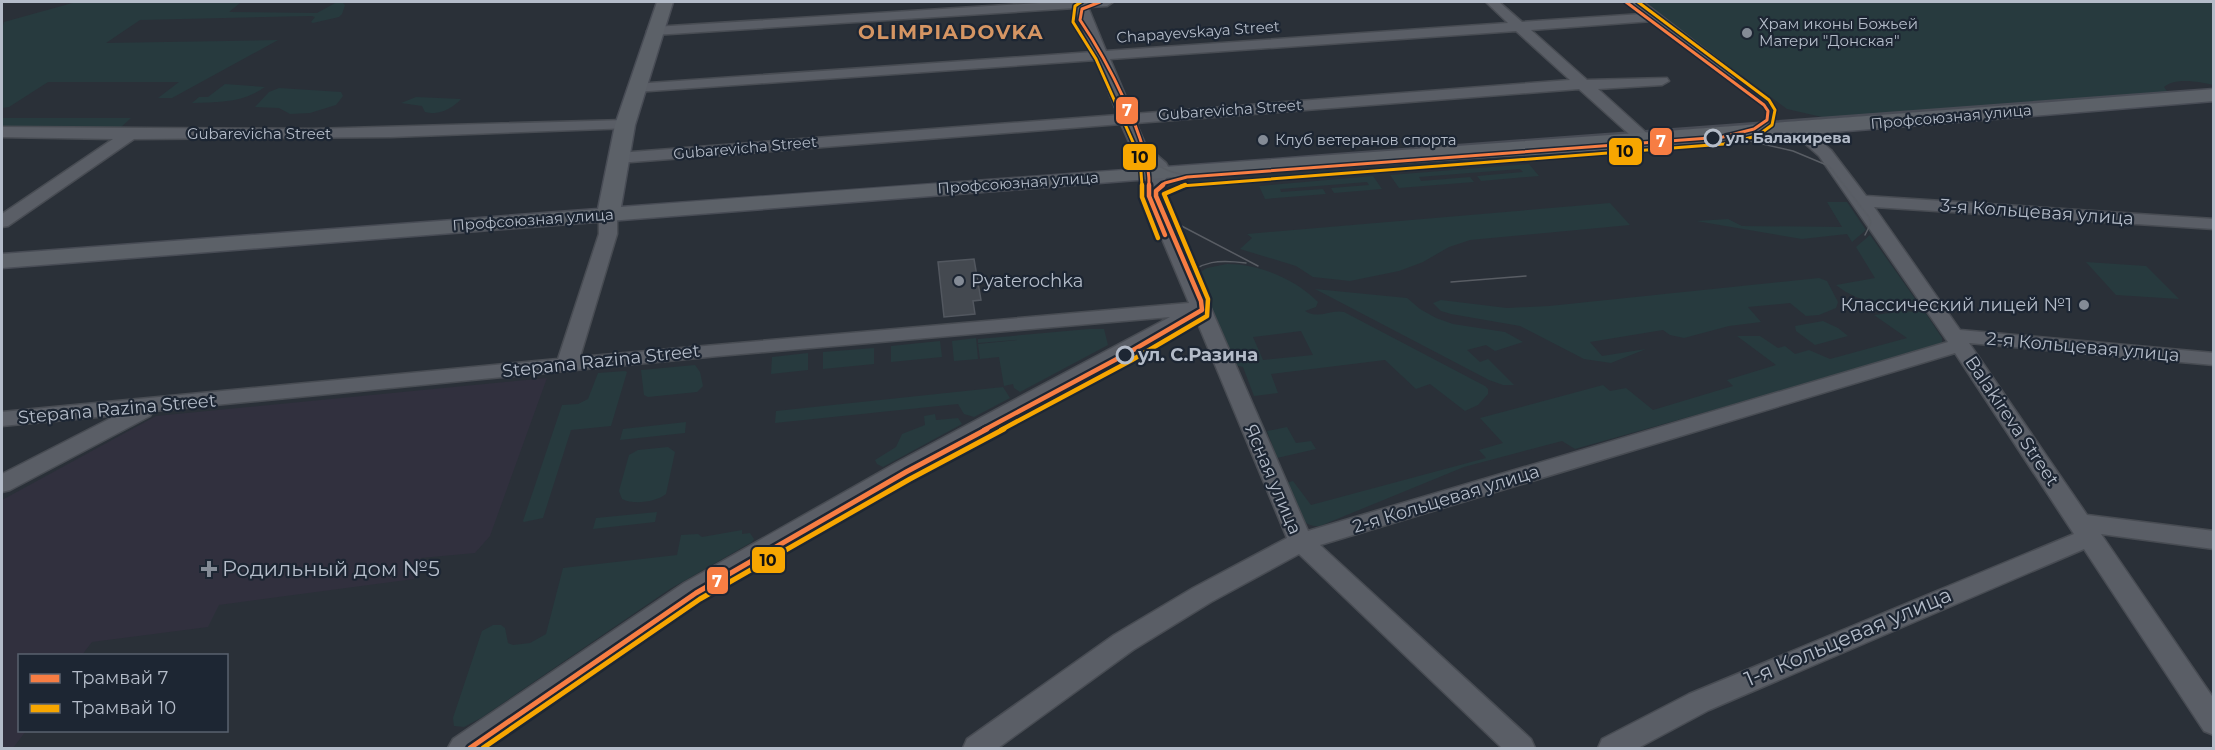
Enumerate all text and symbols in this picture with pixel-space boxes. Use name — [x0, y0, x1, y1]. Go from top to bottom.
place label: Храм иконы Божьей Матери "Донская" — [1759, 14, 1918, 50]
street label: Chapayevskaya Street — [1116, 16, 1280, 47]
district label: OLIMPIADOVKA — [858, 20, 1044, 44]
marker: Храм иконы Божьей Матери "Донская" — [1740, 26, 1754, 40]
street label: Gubarevicha Street — [1157, 95, 1303, 124]
line badge: 7 — [1115, 96, 1139, 125]
street label: Профсоюзная улица — [1870, 100, 2032, 133]
text: 7 — [1122, 101, 1132, 120]
street label: Gubarevicha Street — [187, 124, 331, 143]
line badge: 7 — [1649, 127, 1673, 156]
place label: ул. Балакирева — [1725, 128, 1851, 147]
marker: ул. Балакирева — [1704, 129, 1722, 147]
place label: Клуб ветеранов спорта — [1275, 130, 1457, 149]
street label: Gubarevicha Street — [672, 132, 818, 163]
text: 7 — [1656, 132, 1666, 151]
marker: Клуб ветеранов спорта — [1256, 133, 1270, 147]
line badge: 10 — [1608, 137, 1643, 166]
text: 10 — [1616, 142, 1634, 161]
line badge: 10 — [1122, 143, 1157, 171]
text: 10 — [1131, 148, 1149, 167]
street label: Профсоюзная улица — [937, 167, 1099, 198]
street label: 3-я Кольцевая улица — [1939, 194, 2135, 230]
street label: Профсоюзная улица — [452, 204, 614, 235]
place label: Pyaterochka — [971, 270, 1083, 292]
marker: Pyaterochka — [952, 274, 966, 288]
place label: Классический лицей №1 — [1840, 294, 2072, 316]
marker: Классический лицей №1 — [2077, 298, 2091, 312]
street label: 2-я Кольцевая улица — [1985, 328, 2181, 366]
street label: Stepana Razina Street — [501, 340, 701, 382]
place label: ул. С.Разина — [1137, 344, 1258, 366]
marker: ул. С.Разина — [1116, 346, 1134, 364]
street label: Balakireva Street — [1960, 352, 2064, 490]
street label: Stepana Razina Street — [17, 389, 217, 429]
street label: Ясная улица — [1240, 420, 1306, 538]
street label: 2-я Кольцевая улица — [1350, 460, 1542, 538]
line badge: 10 — [751, 546, 786, 574]
text: 10 — [759, 551, 777, 570]
place label: Родильный дом №5 — [222, 556, 440, 581]
marker: Родильный дом №5 — [200, 560, 218, 578]
line badge: 7 — [706, 566, 729, 595]
text: 7 — [712, 572, 722, 591]
street label: 1-я Кольцевая улица — [1741, 582, 1955, 691]
legend — [18, 654, 228, 732]
text: Трамвай 7 — [72, 667, 168, 689]
text: Трамвай 10 — [72, 697, 176, 719]

